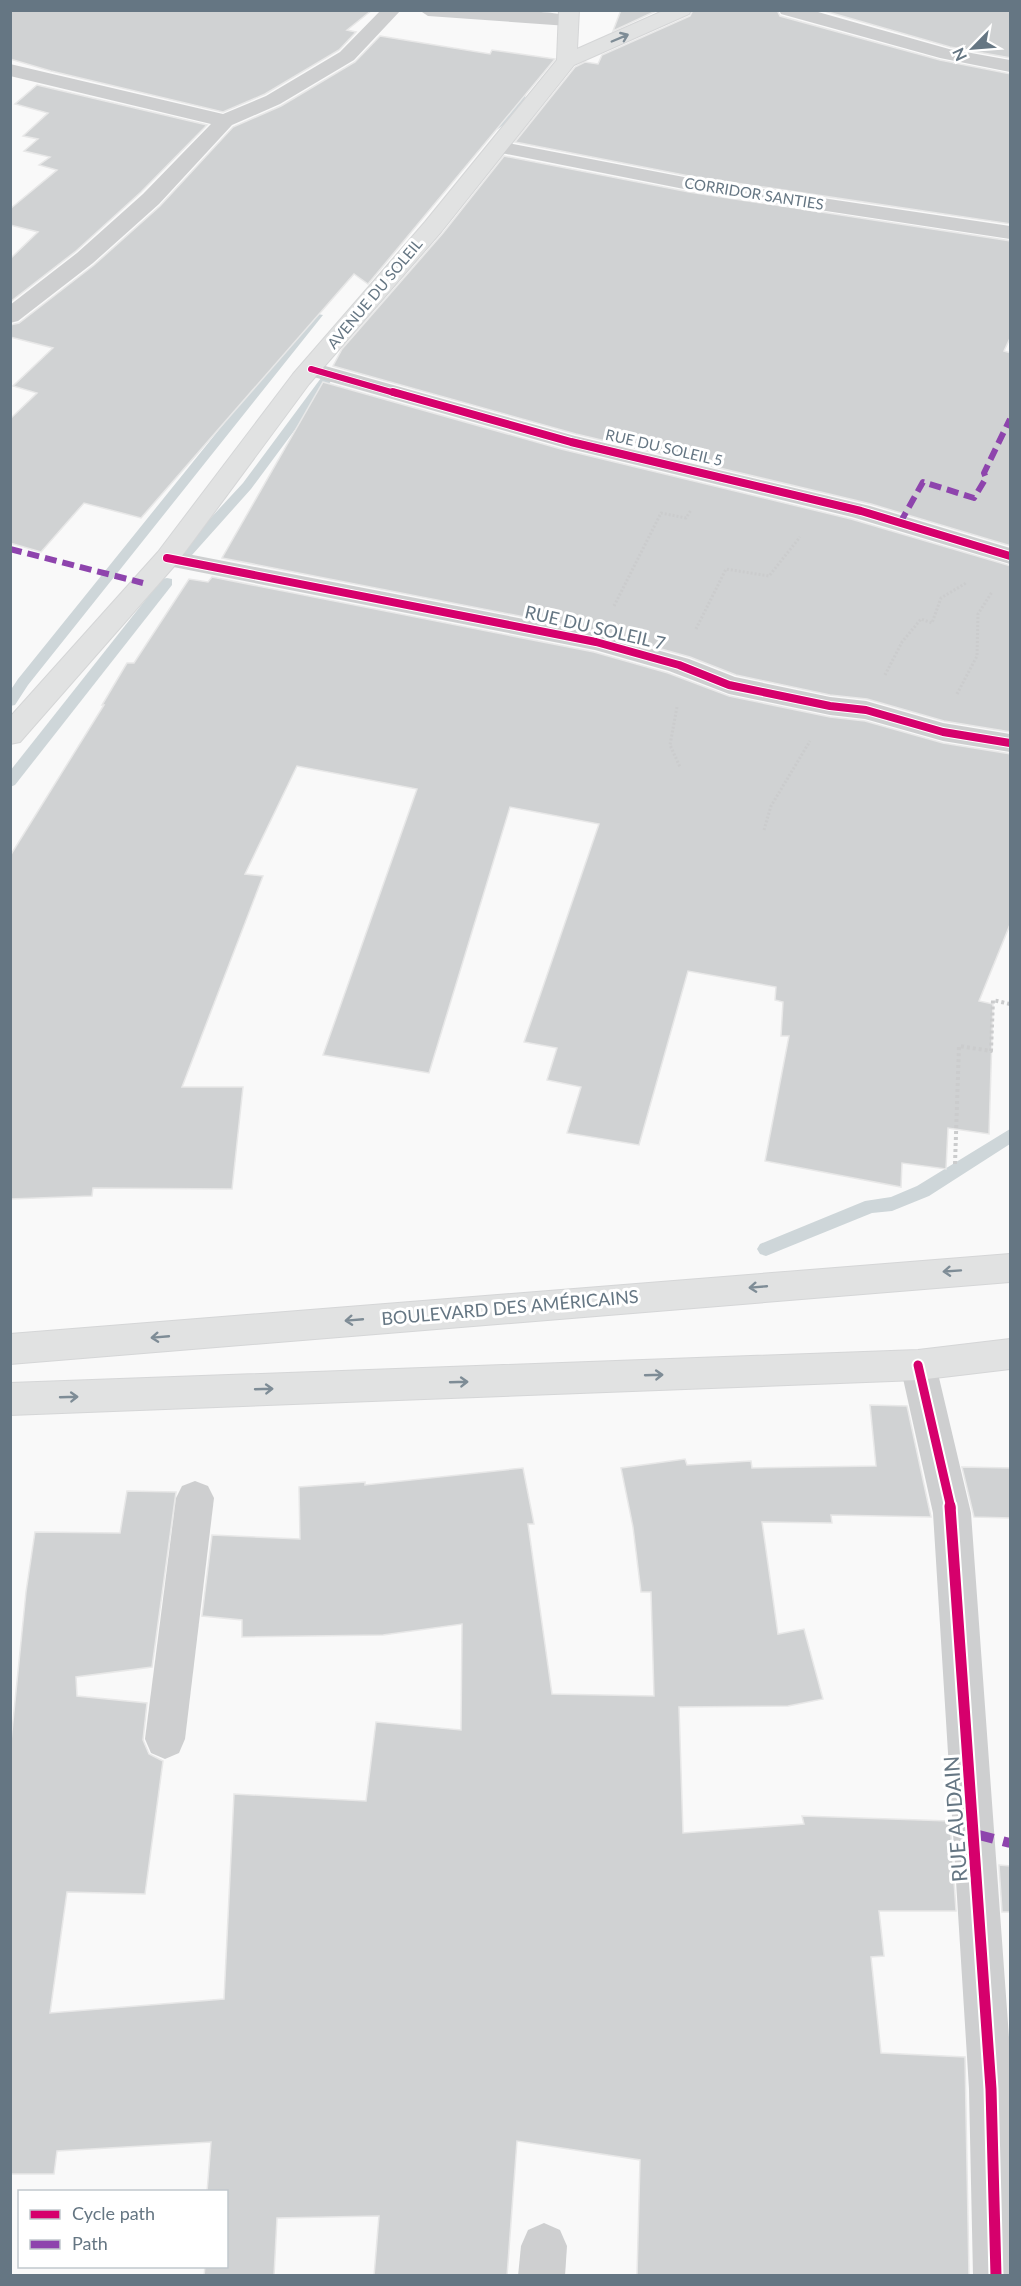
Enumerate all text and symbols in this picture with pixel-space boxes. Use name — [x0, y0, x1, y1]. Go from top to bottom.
north arrow — [943, 18, 1003, 78]
one-way arrow — [611, 32, 629, 43]
text: N — [948, 45, 970, 64]
street label: CORRIDOR SANTIES — [683, 173, 825, 213]
street label: AVENUE DU SOLEIL — [323, 235, 426, 352]
street label: RUE DU SOLEIL 5 — [604, 425, 725, 469]
street label: RUE DU SOLEIL 7 — [523, 600, 668, 654]
one-way arrow — [943, 1266, 963, 1277]
one-way arrow — [748, 1282, 768, 1293]
street label: BOULEVARD DES AMÉRICAINS — [380, 1285, 639, 1329]
one-way arrow — [345, 1315, 365, 1326]
one-way arrow — [150, 1331, 170, 1342]
one-way arrow — [643, 1369, 663, 1380]
one-way arrow — [448, 1376, 468, 1388]
one-way arrow — [253, 1384, 273, 1395]
one-way arrow — [58, 1391, 78, 1402]
street label: RUE AUDAIN — [938, 1755, 971, 1883]
legend — [18, 2190, 228, 2268]
text: Cycle path — [72, 2202, 155, 2224]
text: Path — [72, 2232, 108, 2254]

